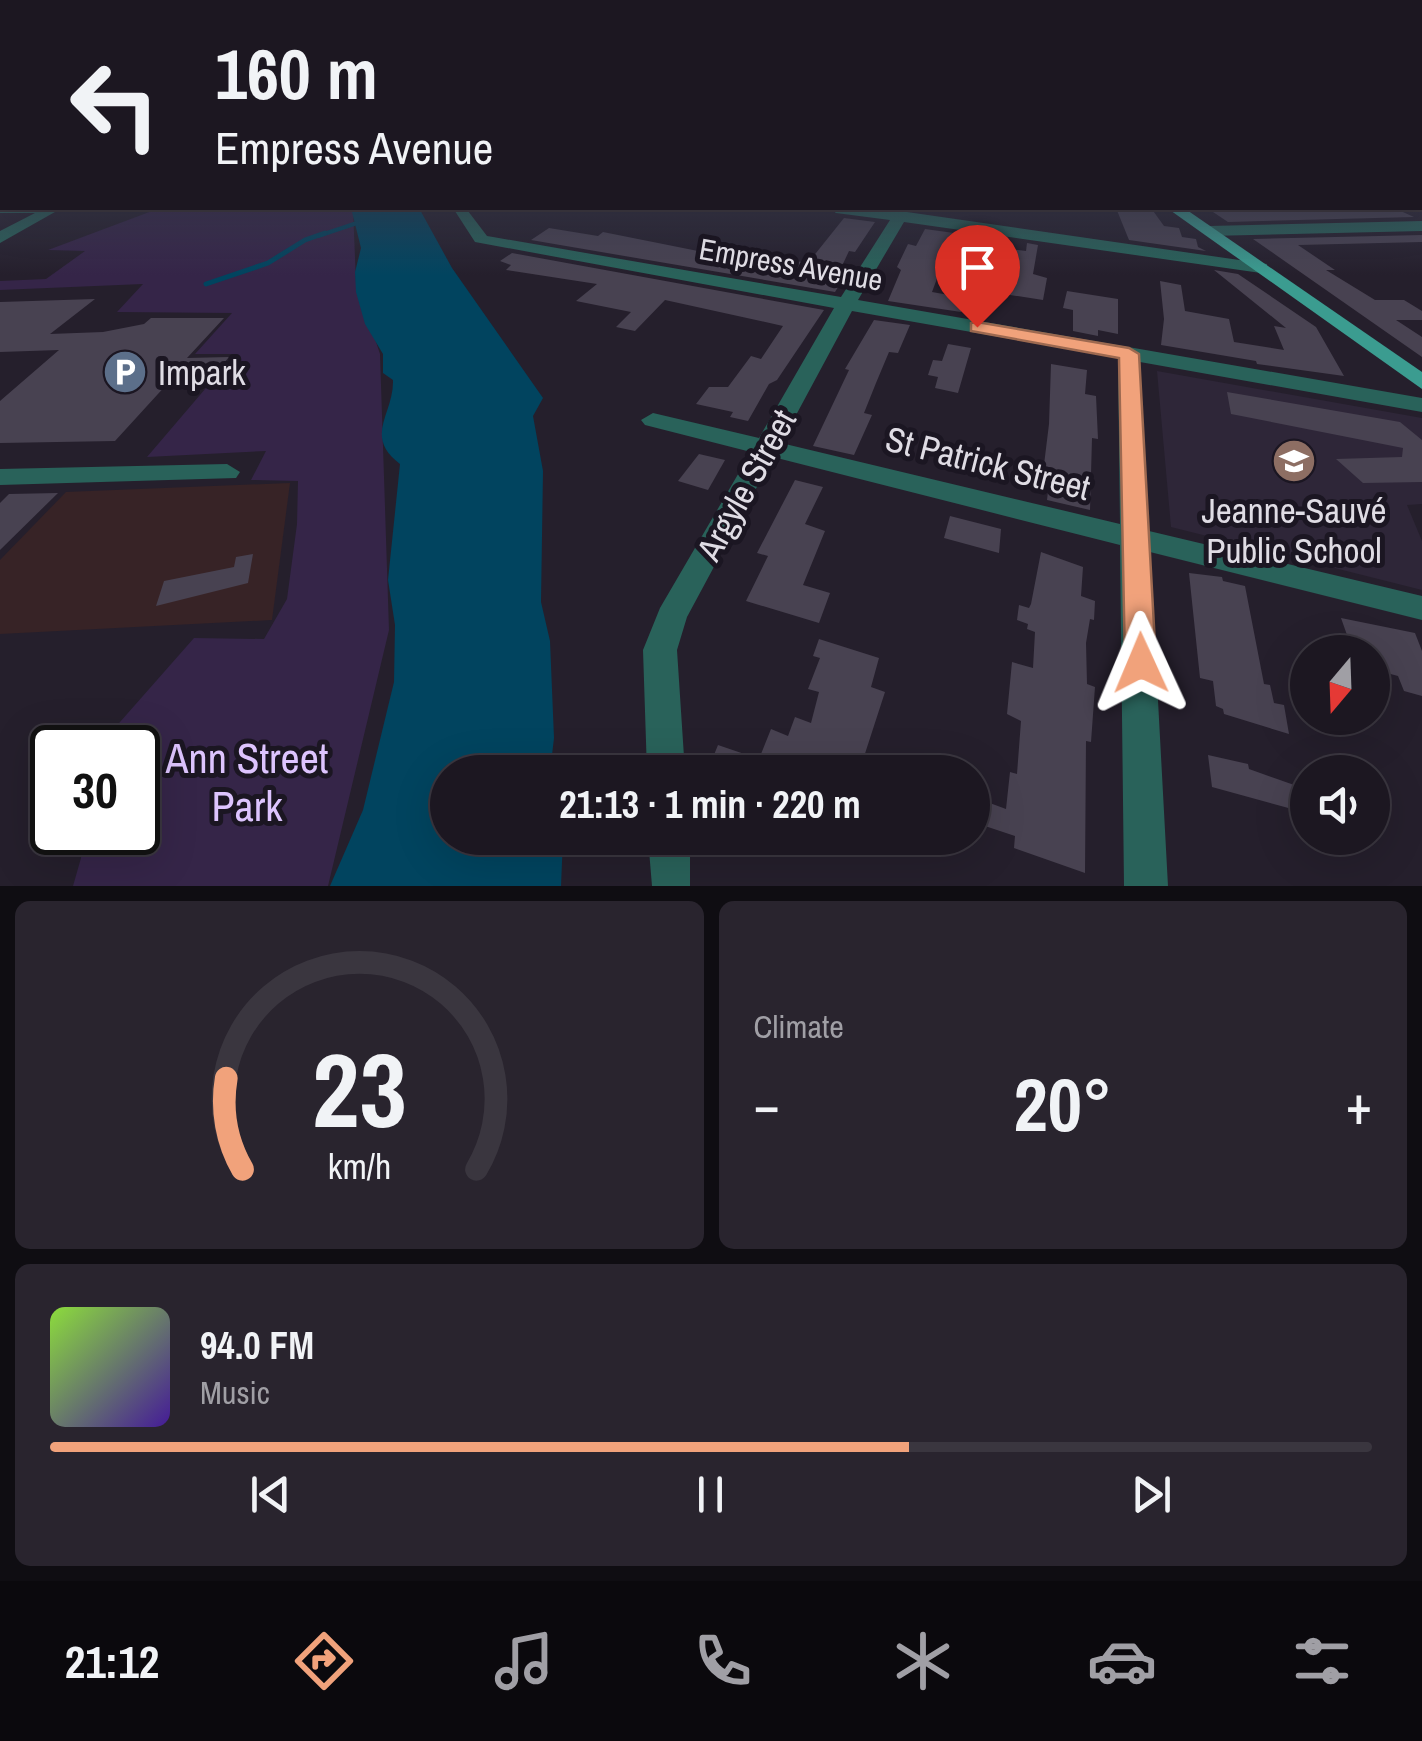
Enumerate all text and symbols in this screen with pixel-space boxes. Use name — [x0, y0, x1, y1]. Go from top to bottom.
text: 160 m — [215, 27, 378, 121]
icon: left — [50, 40, 180, 170]
text: Empress Avenue — [215, 117, 493, 178]
pin — [935, 225, 1020, 328]
street label: Empress Avenue — [696, 228, 886, 300]
icon: arrive — [950, 240, 1005, 295]
parking icon: Impark — [102, 349, 148, 395]
place label: Impark — [158, 349, 246, 396]
street label: Argyle Street — [685, 401, 807, 570]
street label: St Patrick Street — [881, 415, 1095, 511]
school or university icon: Jeanne-Sauvé Public School — [1271, 438, 1317, 484]
place label: Jeanne-Sauvé Public School — [1201, 487, 1387, 574]
position arrow — [1089, 611, 1193, 715]
north arrow — [1290, 635, 1390, 735]
map controls — [1290, 635, 1390, 855]
speed limit sign: 30 — [30, 725, 160, 855]
park label: Ann Street Park — [165, 730, 328, 834]
button: sound — [1290, 755, 1390, 855]
text: 21:13 · 1 min · 220 m — [559, 779, 861, 830]
text: Climate — [754, 1005, 844, 1048]
text: 23 — [312, 1019, 407, 1159]
text: 20° — [1014, 1053, 1112, 1154]
text: − — [754, 1067, 780, 1141]
text: + — [1346, 1067, 1372, 1141]
text: km/h — [327, 1142, 391, 1190]
text: 94.0 FM — [200, 1320, 314, 1371]
text: Music — [200, 1371, 270, 1414]
icon: previous — [243, 1467, 298, 1522]
icon: pause — [683, 1467, 738, 1522]
icon: next — [1124, 1467, 1179, 1522]
icon: directions — [289, 1626, 359, 1696]
icon: music — [489, 1626, 559, 1696]
icon: phone — [688, 1626, 758, 1696]
icon: climate — [888, 1626, 958, 1696]
icon: car — [1087, 1626, 1157, 1696]
icon: filters — [1287, 1626, 1357, 1696]
text: 21:12 — [65, 1631, 159, 1692]

